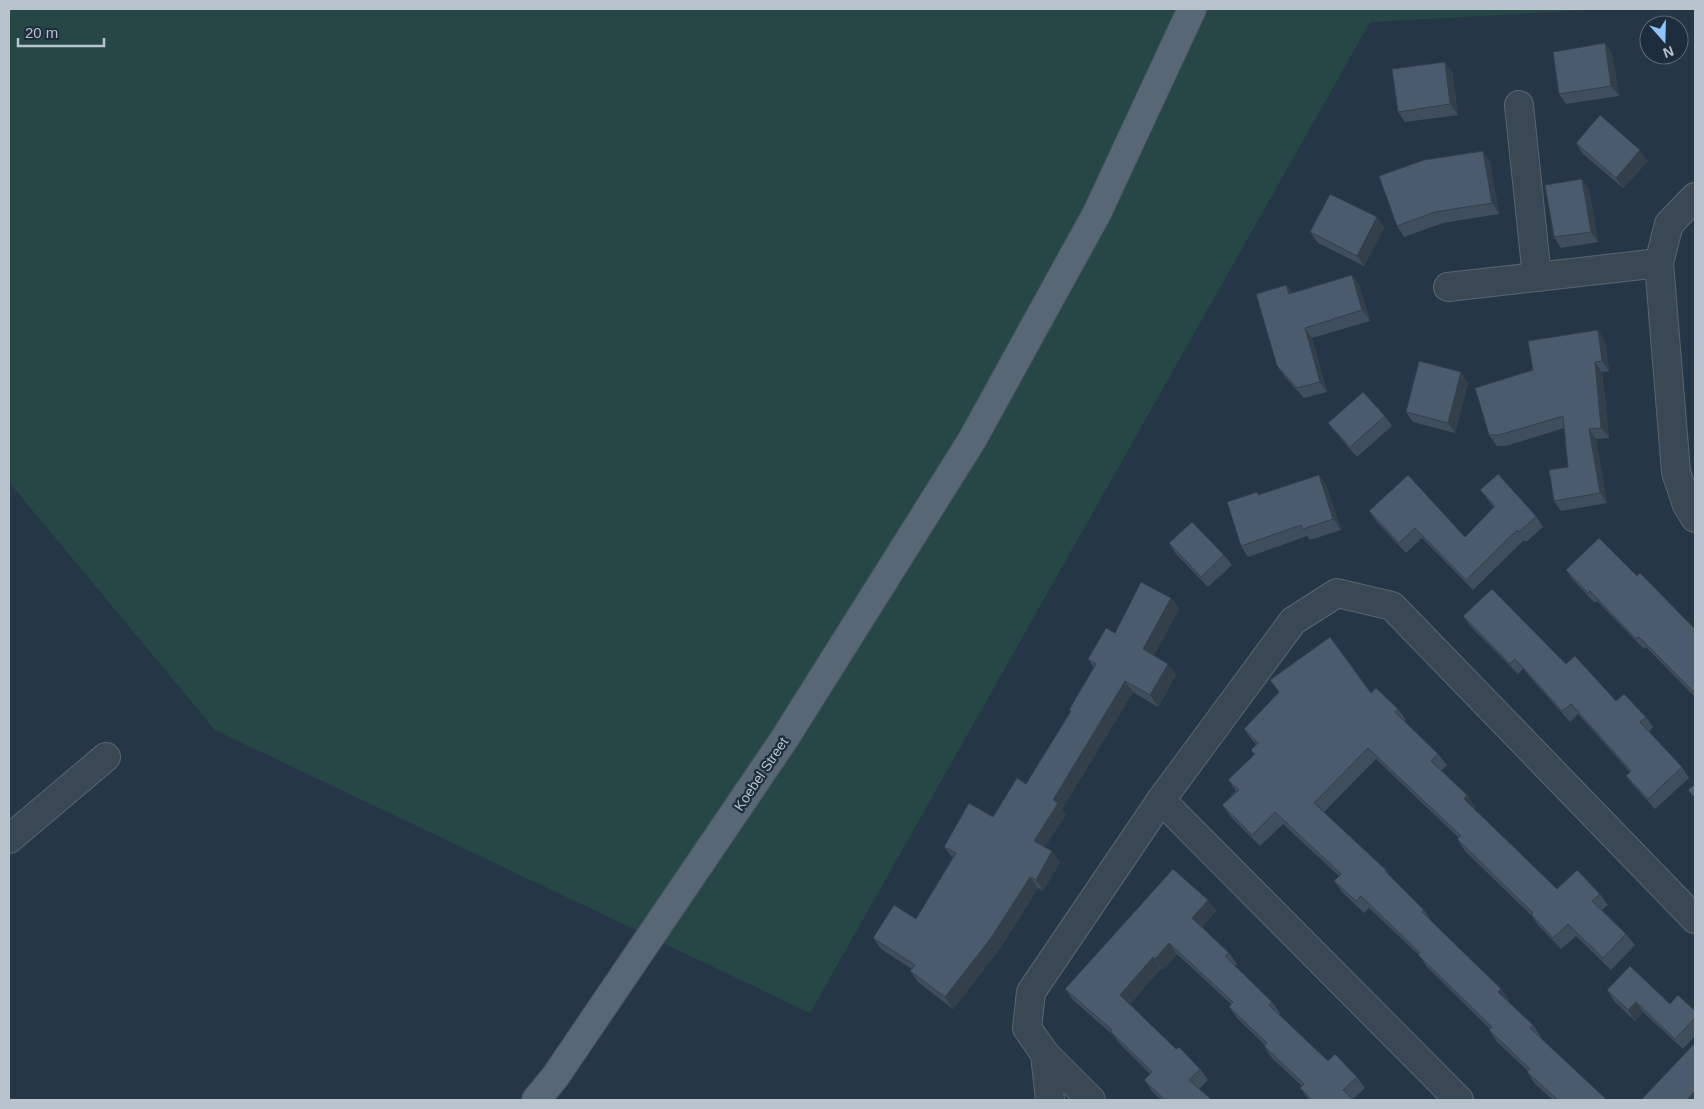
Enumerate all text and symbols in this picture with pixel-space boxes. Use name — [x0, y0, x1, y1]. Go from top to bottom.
scale bar — [18, 15, 104, 47]
north arrow — [1639, 15, 1689, 65]
text: 20 m — [25, 24, 58, 41]
text: N — [1661, 43, 1676, 61]
street label: Koebel Street — [731, 734, 791, 814]

